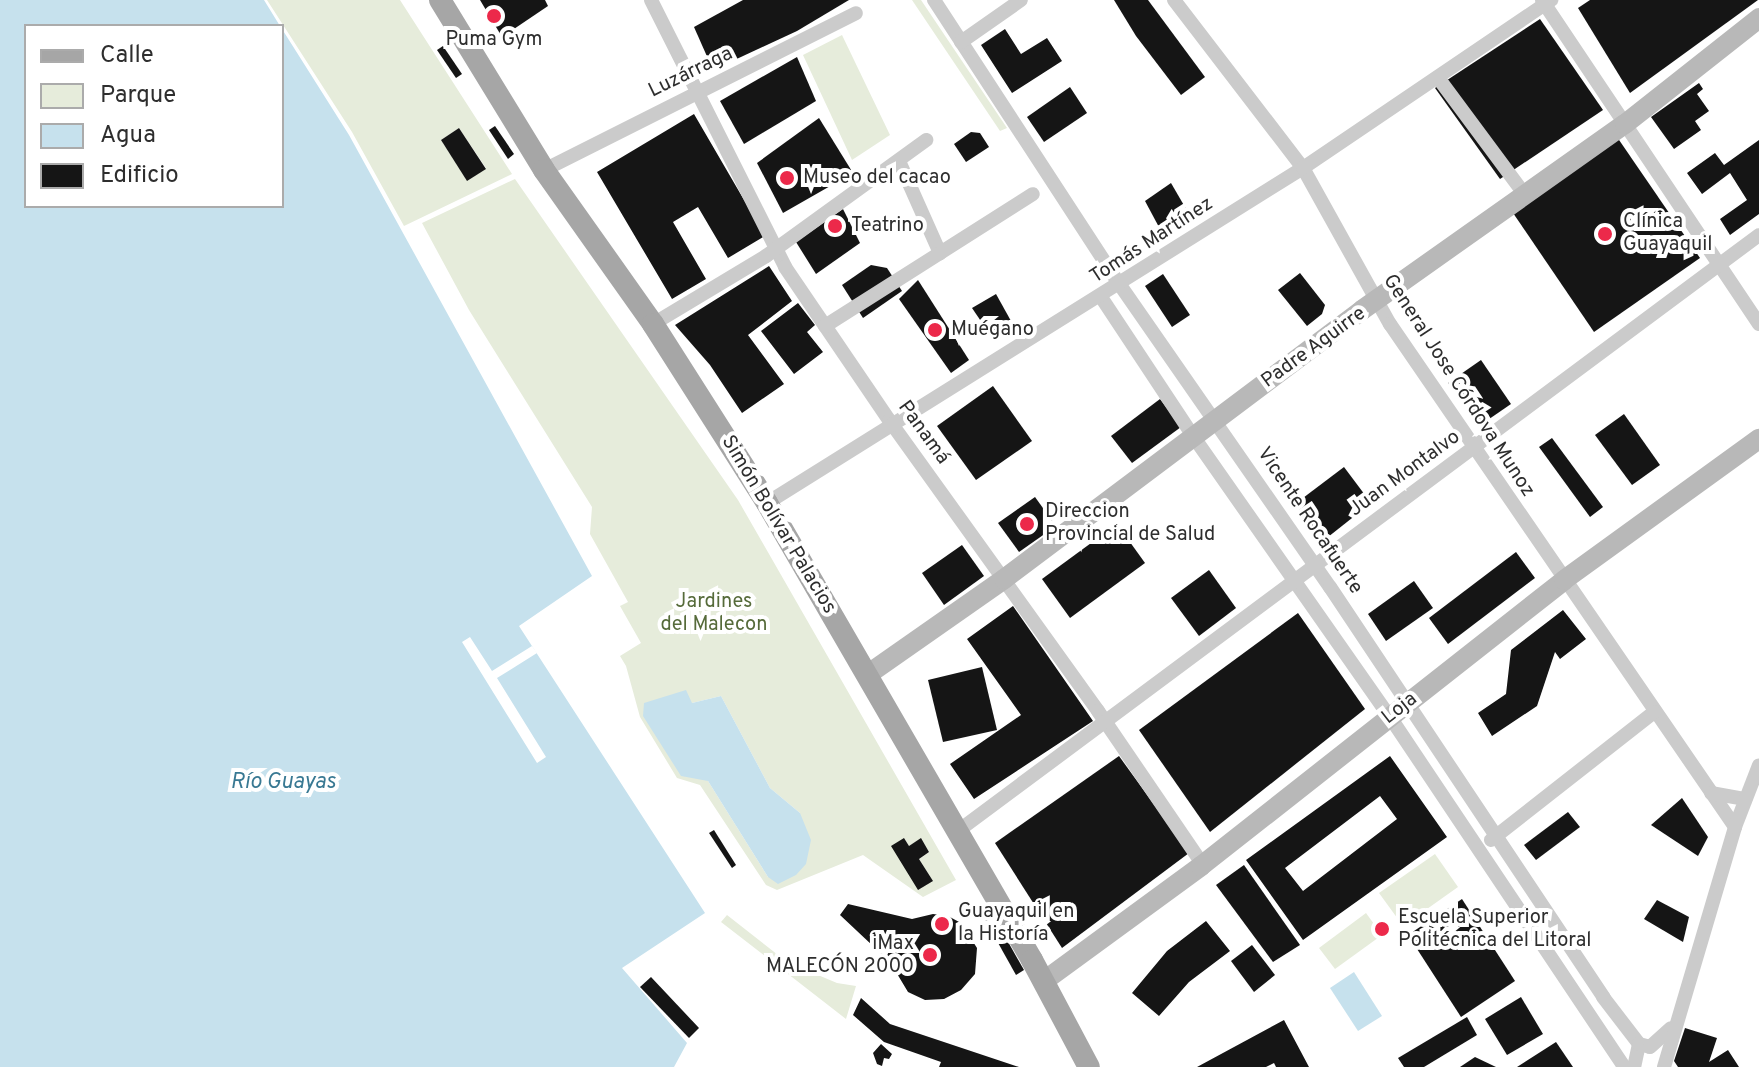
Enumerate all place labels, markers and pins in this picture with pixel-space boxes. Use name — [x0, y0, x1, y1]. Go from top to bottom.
marker: Puma Gym — [485, 7, 503, 25]
place label: Puma Gym — [445, 28, 543, 52]
place label: Museo del cacao — [803, 166, 951, 190]
marker: Museo del cacao — [778, 169, 796, 187]
place label: Clínica Guayaquil — [1623, 210, 1712, 257]
place label: Teatrino — [851, 214, 924, 238]
marker: Teatrino — [826, 217, 844, 235]
marker: Clínica Guayaquil — [1594, 223, 1616, 245]
place label: Muégano — [951, 318, 1034, 342]
marker: Muégano — [926, 321, 944, 339]
place label: Direccion Provincial de Salud — [1045, 500, 1215, 547]
marker: Direccion Provincial de Salud — [1016, 513, 1038, 535]
place label: Guayaquil en la Historía — [958, 900, 1074, 947]
place label: Escuela Superior Politécnica del Litoral — [1398, 906, 1591, 953]
marker: Guayaquil en la Historía — [933, 915, 951, 933]
marker: Escuela Superior Politécnica del Litoral — [1373, 920, 1391, 938]
place label: iMax MALECÓN 2000 — [766, 932, 914, 979]
marker: iMax MALECÓN 2000 — [921, 946, 939, 964]

